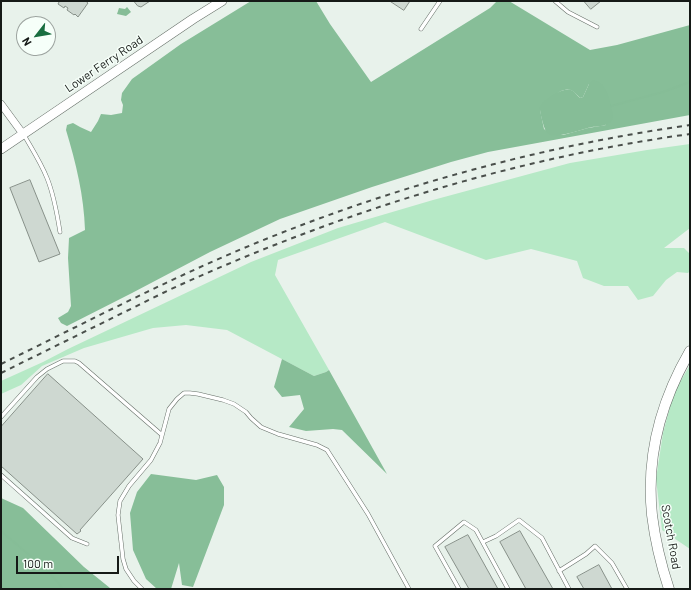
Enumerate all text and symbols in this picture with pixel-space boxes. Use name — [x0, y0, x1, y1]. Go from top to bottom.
north arrow — [16, 16, 56, 56]
street label: Lower Ferry Road — [62, 33, 146, 95]
text: N — [19, 35, 34, 48]
street label: Scotch Road — [658, 503, 684, 571]
scale bar — [18, 548, 121, 574]
text: 100 m — [23, 556, 53, 570]

